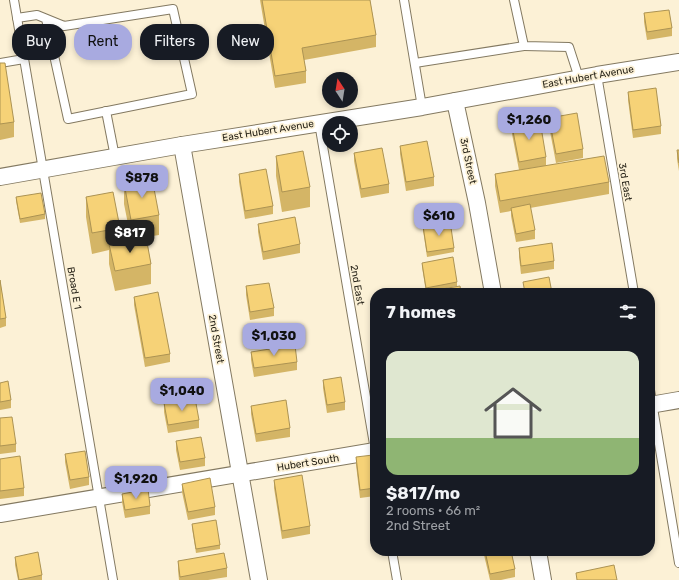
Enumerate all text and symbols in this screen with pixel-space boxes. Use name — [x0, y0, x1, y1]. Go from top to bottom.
chip: Buy — [12, 24, 66, 60]
chip: Rent — [74, 24, 132, 60]
chip: Filters — [140, 24, 209, 60]
chip: New — [217, 24, 274, 60]
street label: East Hubert Avenue — [541, 63, 635, 91]
north arrow — [322, 72, 358, 108]
map controls — [322, 72, 358, 152]
pin: $1,260 — [496, 107, 562, 141]
text: $1,260 — [507, 112, 551, 127]
button: locate — [322, 116, 358, 152]
street label: East Hubert Avenue — [221, 118, 315, 144]
street label: 3rd Street — [457, 137, 479, 185]
street label: 3rd East — [616, 162, 634, 202]
pin: $878 — [118, 165, 166, 199]
text: $878 — [125, 170, 159, 185]
pin: $610 — [415, 203, 463, 237]
text: $610 — [423, 208, 455, 223]
pin: $817 — [106, 220, 154, 254]
text: $817 — [114, 225, 146, 240]
street label: 2nd East — [348, 264, 366, 306]
street label: Broad E 1 — [64, 266, 84, 310]
icon: filters — [617, 301, 639, 323]
text: 7 homes — [386, 302, 456, 322]
street label: 2nd Street — [206, 314, 226, 364]
pin: $1,030 — [241, 323, 307, 357]
text: $1,030 — [252, 328, 296, 343]
icon: home — [477, 377, 549, 449]
pin: $1,040 — [149, 378, 215, 412]
text: $1,040 — [159, 383, 205, 398]
street label: Hubert South — [276, 452, 340, 474]
pin: $1,920 — [103, 466, 169, 500]
text: $1,920 — [114, 471, 158, 486]
text: $817/mo — [386, 483, 460, 503]
text: 2 rooms · 66 m² — [386, 503, 480, 518]
text: 2nd Street — [386, 518, 450, 533]

